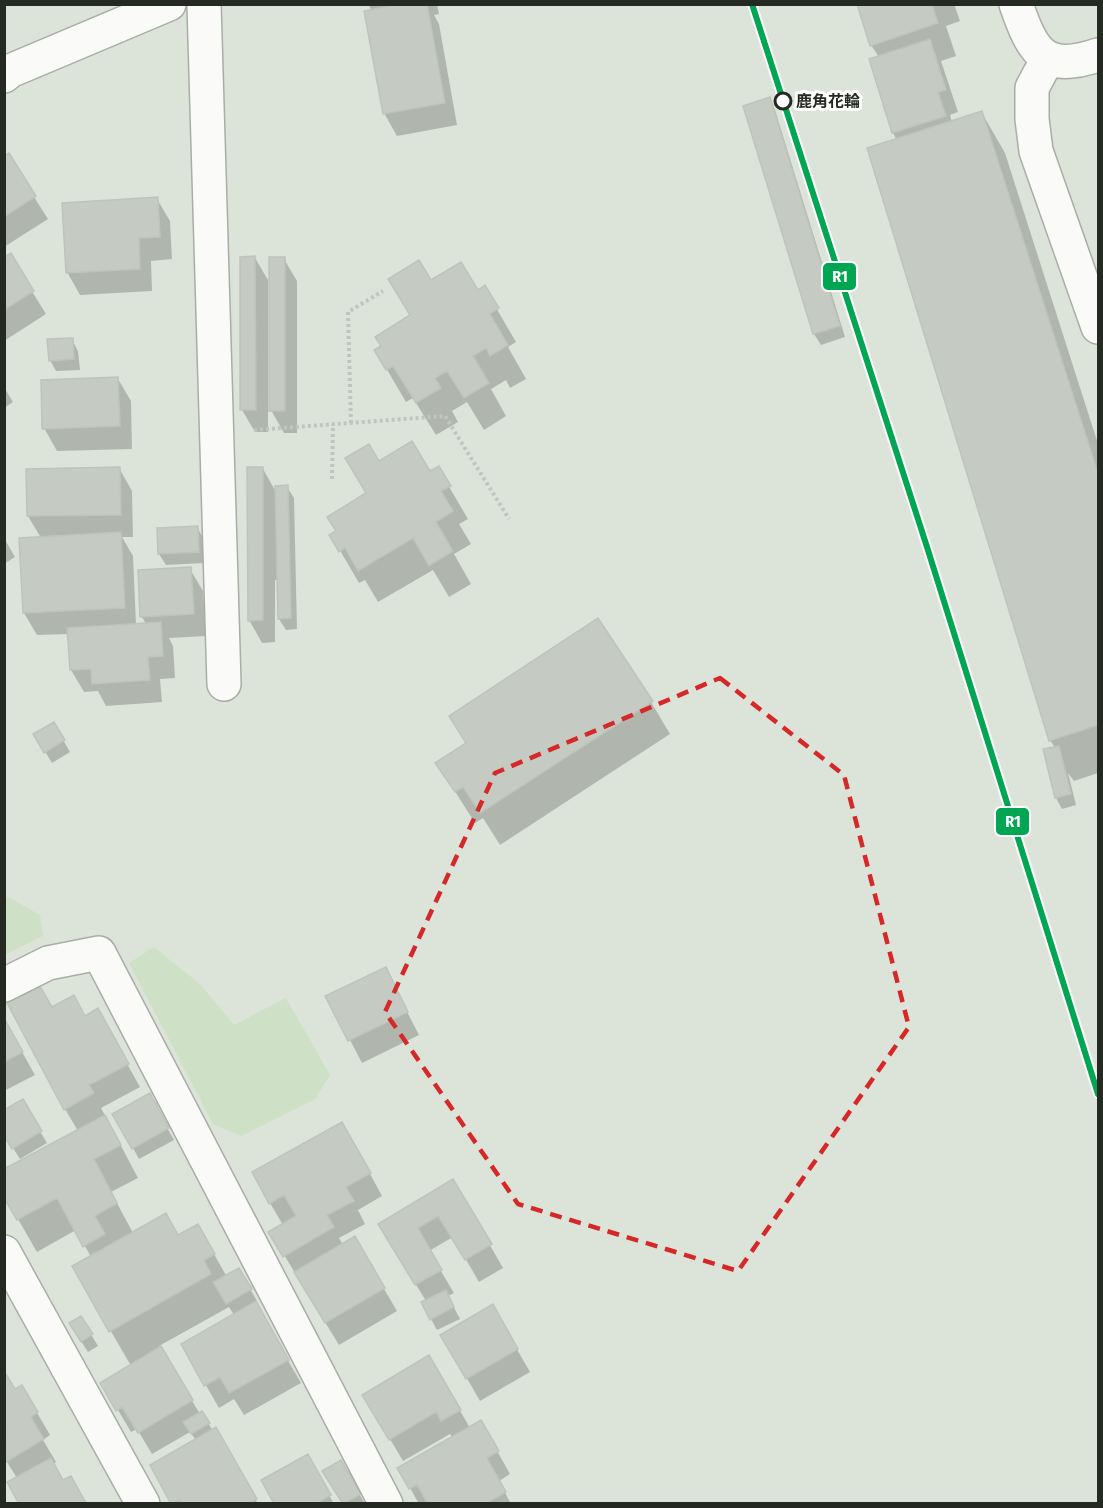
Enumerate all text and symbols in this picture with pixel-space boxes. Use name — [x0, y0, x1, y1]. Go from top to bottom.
marker: 鹿角花輪 — [774, 92, 792, 110]
place label: 鹿角花輪 — [796, 92, 860, 111]
line badge: R1 — [822, 262, 857, 291]
text: R1 — [832, 267, 848, 286]
line badge: R1 — [995, 807, 1030, 836]
text: R1 — [1005, 812, 1021, 831]

